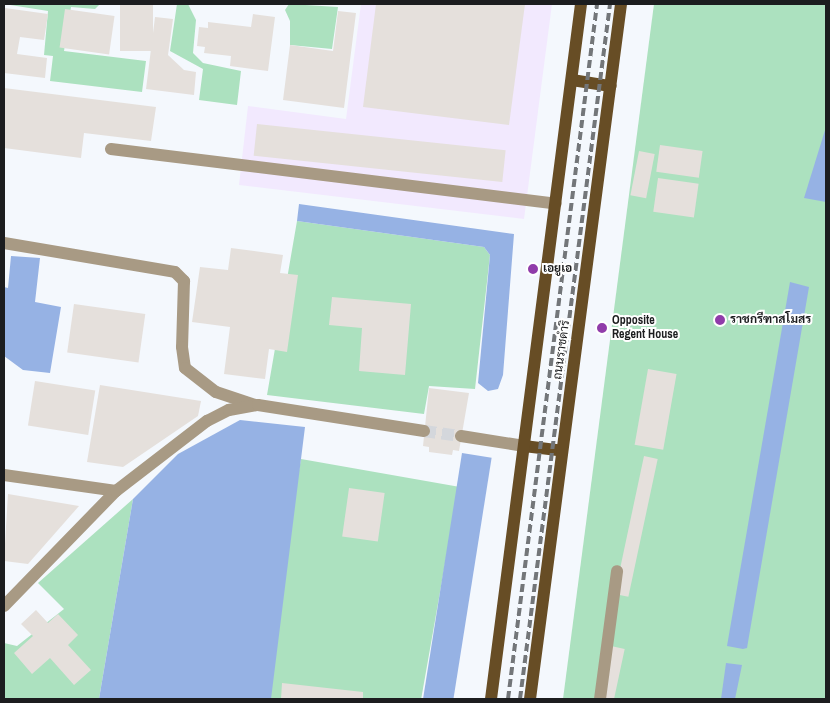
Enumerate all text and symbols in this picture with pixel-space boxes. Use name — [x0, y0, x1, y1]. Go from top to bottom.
place label: เอยูเอ — [543, 262, 572, 276]
marker: เอยูเอ — [527, 263, 539, 275]
place label: ราชกรีฑาสโมสร — [730, 313, 811, 327]
place label: Opposite Regent House — [612, 314, 678, 342]
marker: ราชกรีฑาสโมสร — [714, 314, 726, 326]
street label: ถนนราชดำริ — [551, 319, 573, 381]
marker: Opposite Regent House — [596, 322, 608, 334]

